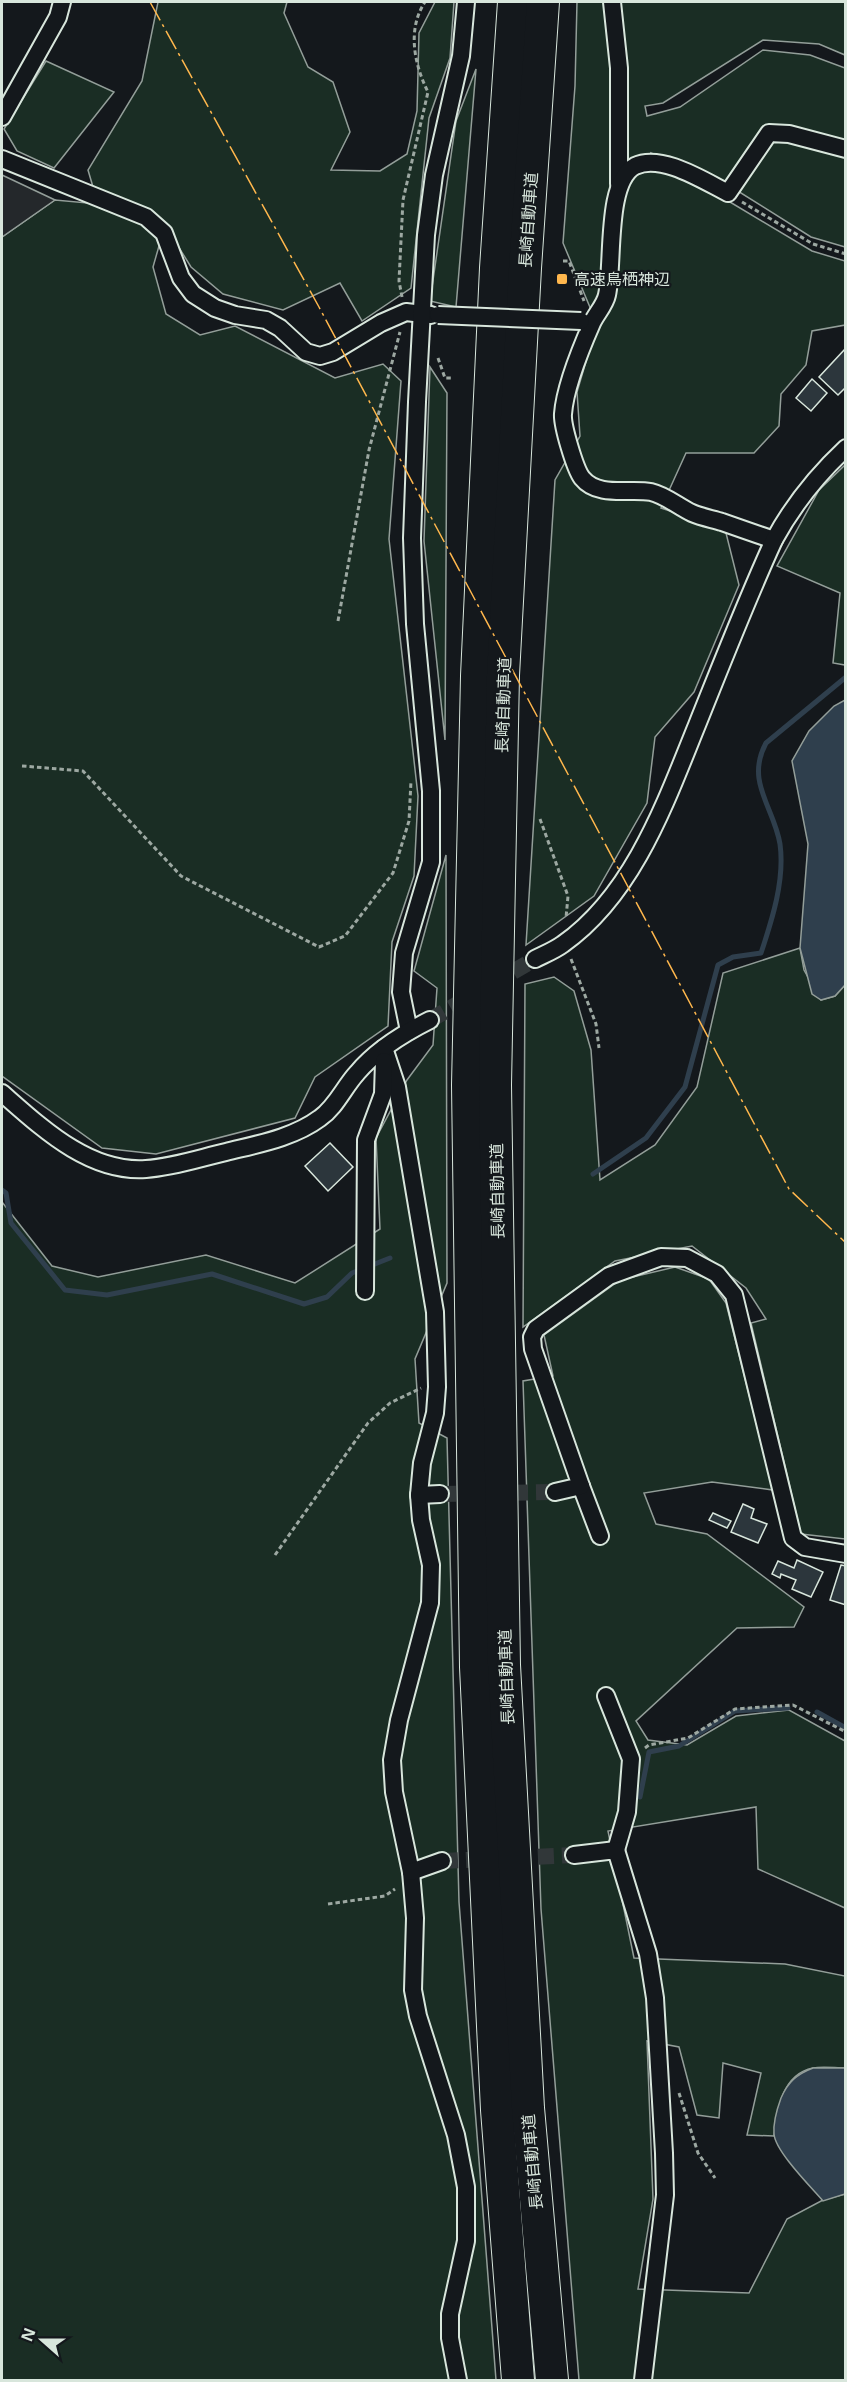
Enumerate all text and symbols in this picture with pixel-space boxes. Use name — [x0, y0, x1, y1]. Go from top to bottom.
street label: 長崎自動車道 — [514, 171, 542, 269]
place label: 高速鳥栖神辺 — [574, 268, 670, 290]
marker: 高速鳥栖神辺 — [555, 272, 569, 286]
street label: 長崎自動車道 — [490, 657, 516, 753]
street label: 長崎自動車道 — [485, 1143, 509, 1239]
street label: 長崎自動車道 — [493, 1629, 519, 1725]
street label: 長崎自動車道 — [517, 2113, 547, 2211]
north arrow — [12, 2310, 72, 2370]
text: N — [15, 2325, 41, 2345]

